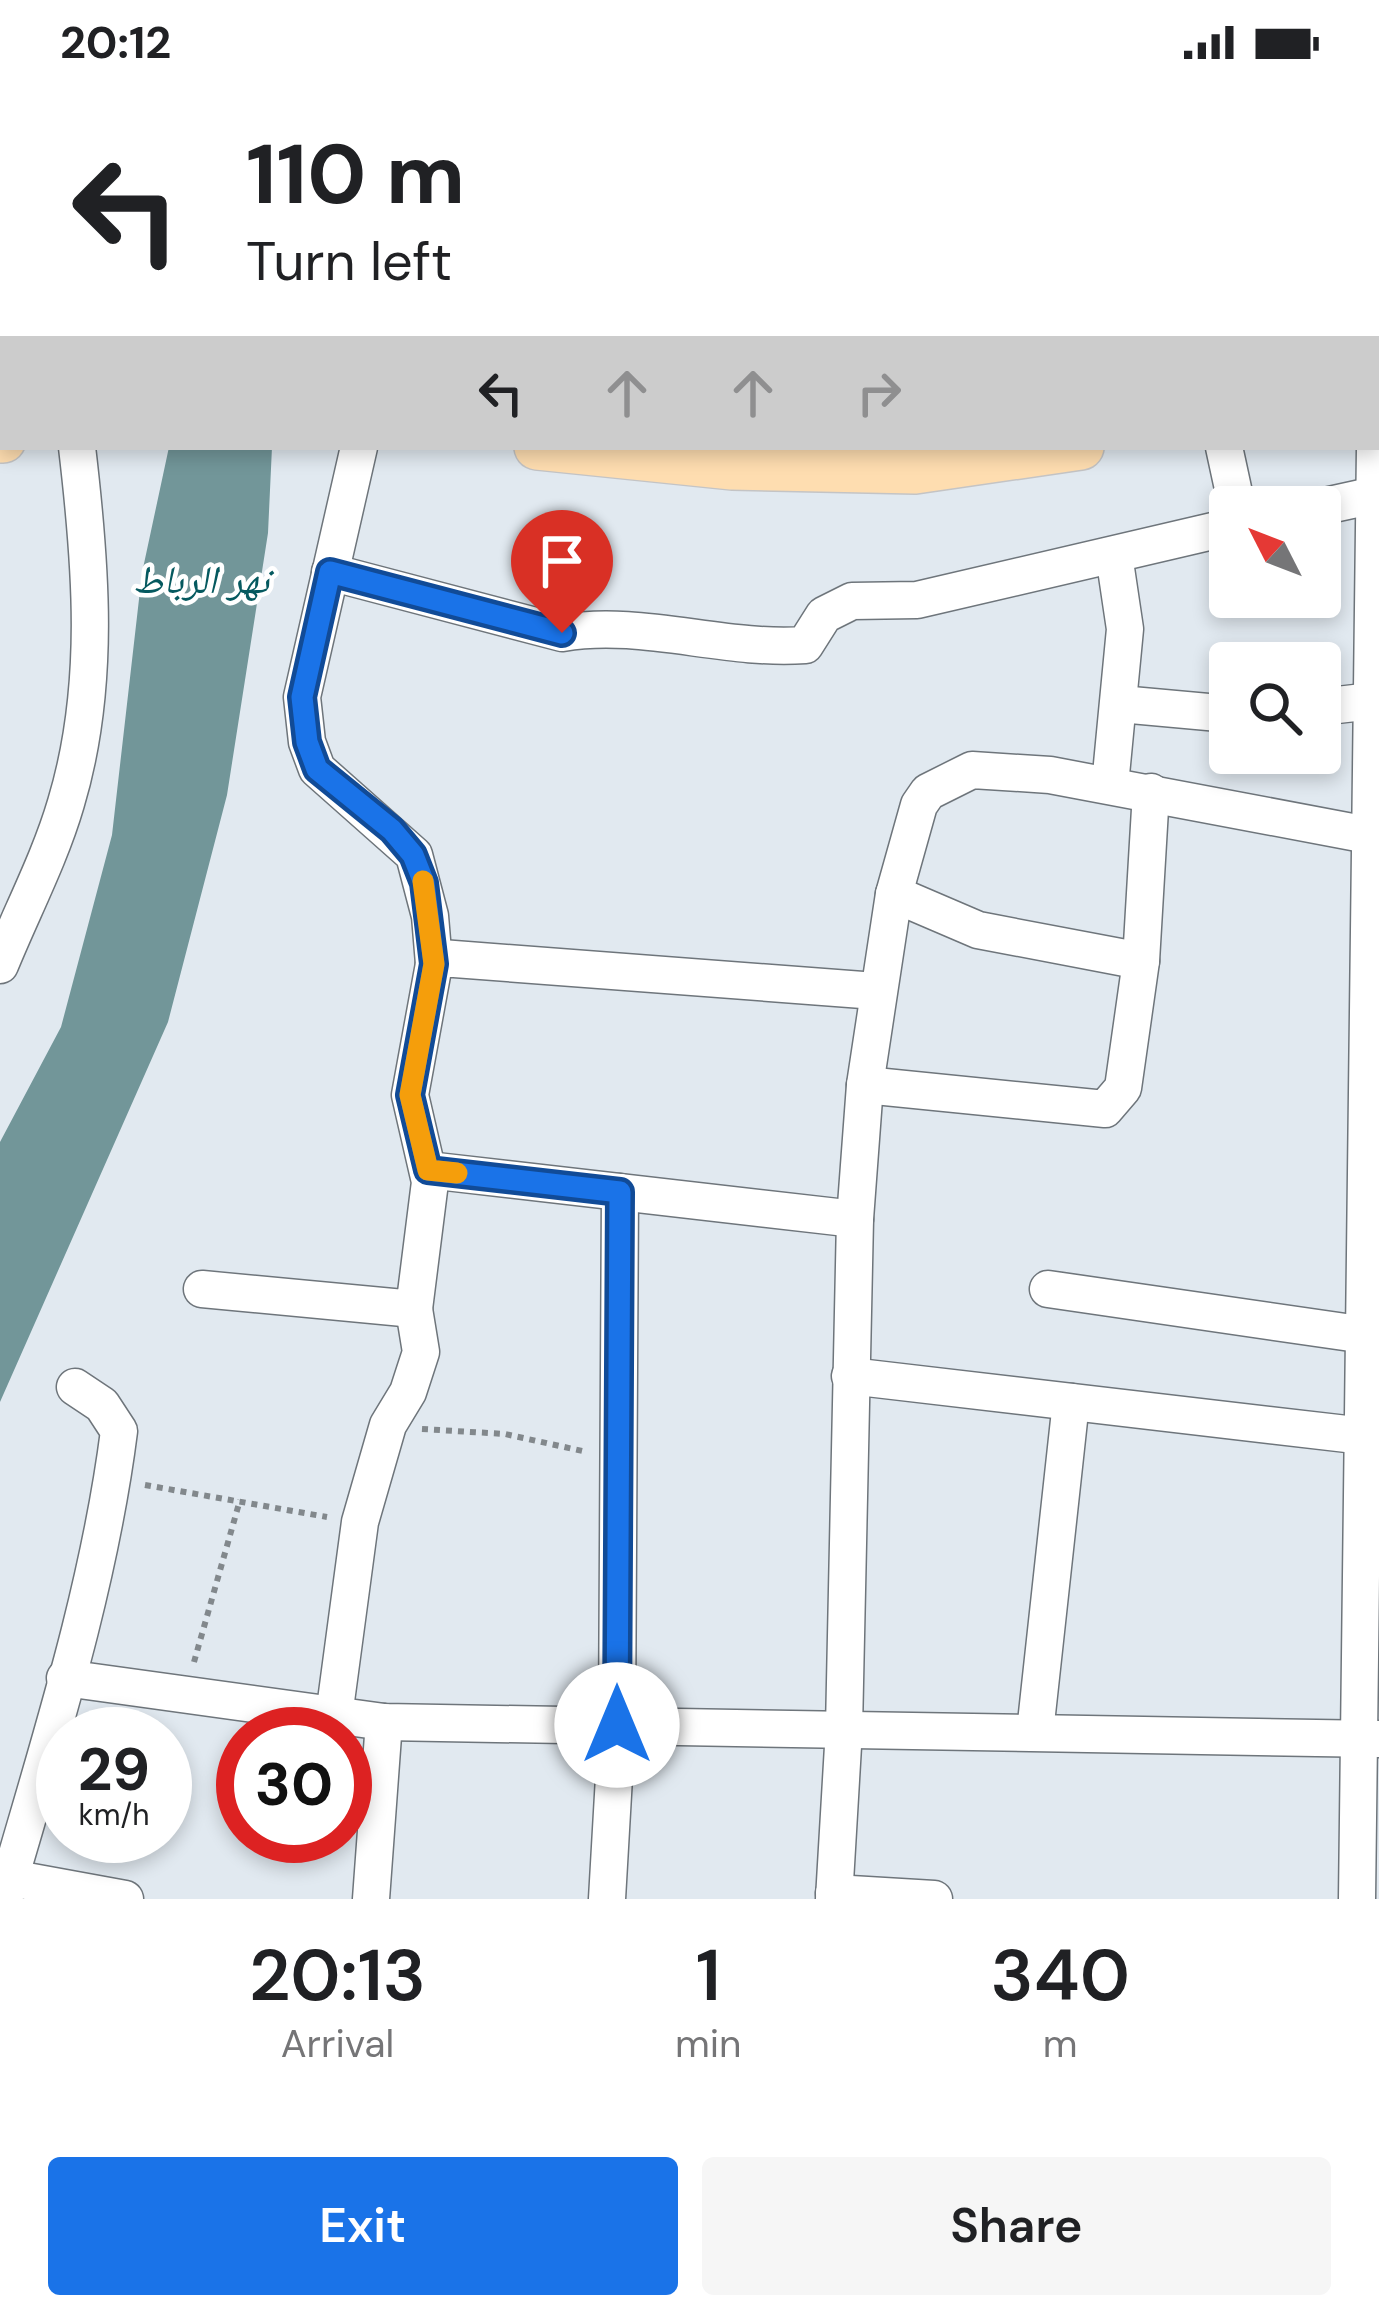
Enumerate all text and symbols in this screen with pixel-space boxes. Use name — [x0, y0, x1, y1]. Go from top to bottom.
text: 20:12 — [60, 13, 171, 72]
text: 110 m — [246, 120, 465, 229]
icon: left — [48, 132, 204, 288]
text: Turn left — [246, 226, 452, 297]
icon: left — [468, 360, 534, 426]
icon: ahead — [594, 360, 660, 426]
icon: ahead — [720, 360, 786, 426]
icon: right — [846, 360, 912, 426]
north arrow — [1209, 486, 1341, 618]
map controls — [1209, 486, 1341, 774]
pin — [511, 510, 613, 633]
icon: arrive — [529, 528, 595, 594]
water label: نهر الرباط — [133, 554, 275, 605]
button: search — [1209, 642, 1341, 774]
position arrow — [554, 1662, 680, 1788]
speed limit sign: 30 — [216, 1707, 372, 1863]
text: 29 — [78, 1730, 150, 1809]
text: km/h — [79, 1795, 149, 1834]
text: 20:13 — [249, 1929, 426, 2022]
text: 1 — [696, 1929, 721, 2022]
text: 340 — [991, 1929, 1130, 2022]
text: Arrival — [281, 2018, 394, 2069]
text: min — [675, 2018, 741, 2069]
text: m — [1043, 2018, 1078, 2069]
button: Exit — [48, 2157, 678, 2295]
button: Share — [702, 2157, 1331, 2295]

